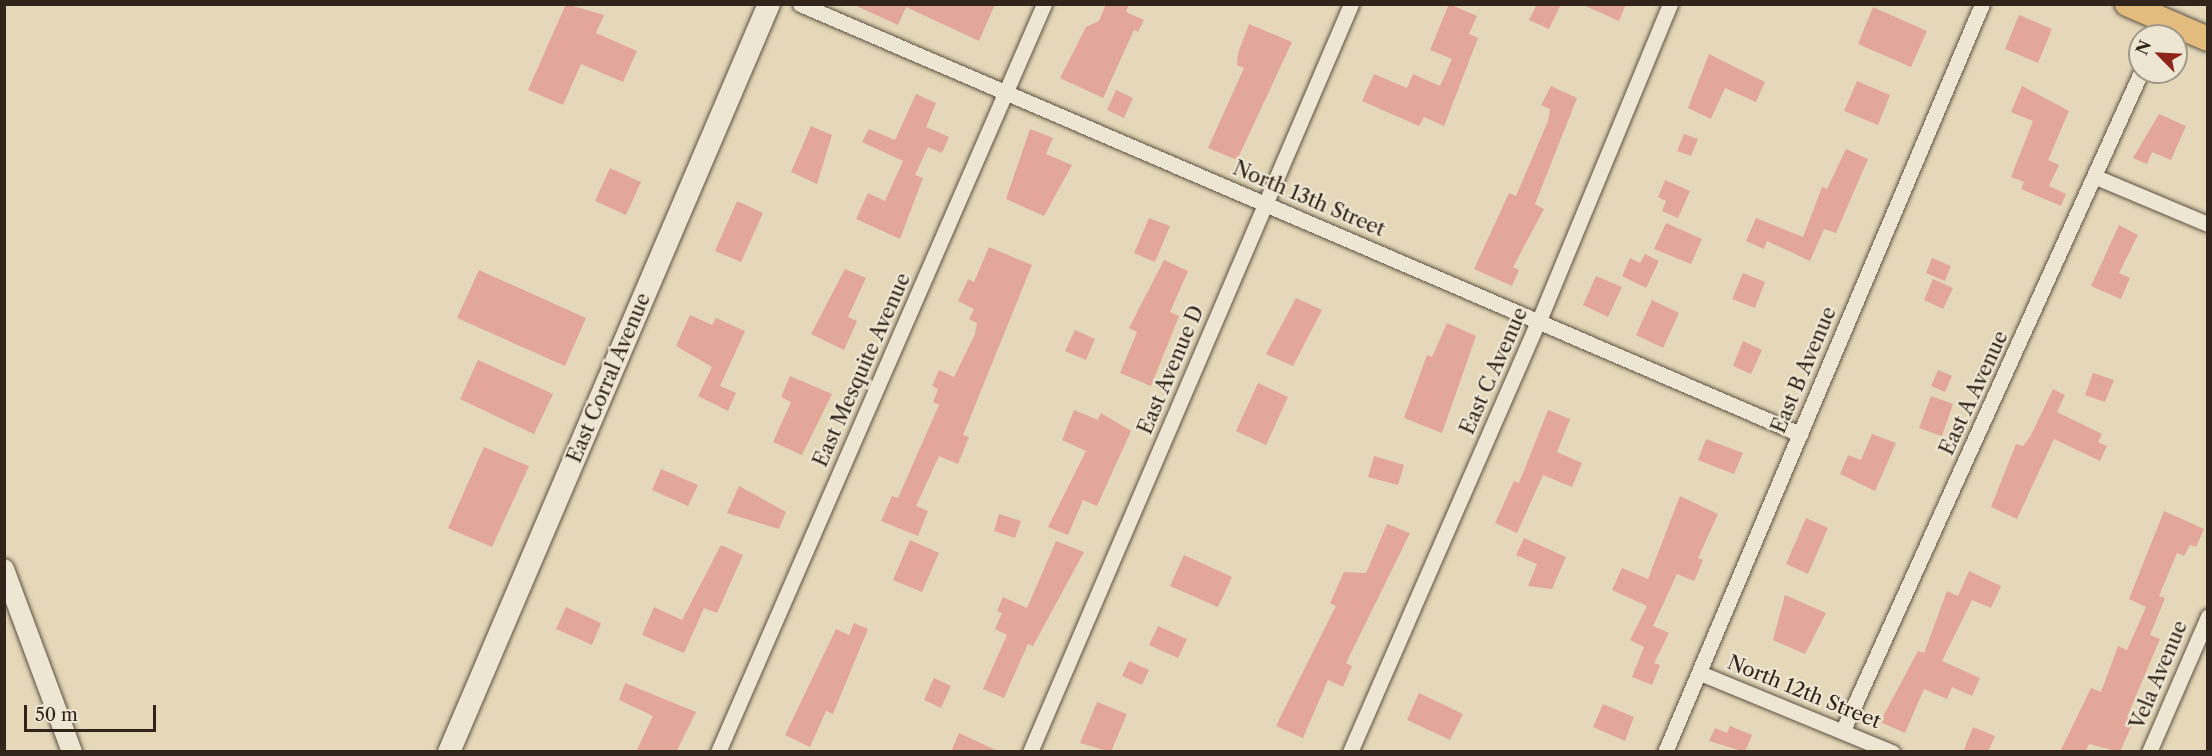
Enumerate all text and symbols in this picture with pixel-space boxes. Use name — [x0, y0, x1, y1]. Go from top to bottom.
north arrow — [2128, 24, 2188, 84]
text: N — [2131, 37, 2155, 58]
street label: North 13th Street — [1229, 156, 1389, 242]
street label: East Mesquite Avenue — [808, 269, 916, 471]
street label: East Corral Avenue — [562, 289, 656, 467]
street label: East Avenue D — [1133, 302, 1209, 438]
street label: East C Avenue — [1455, 303, 1533, 439]
street label: East B Avenue — [1766, 303, 1842, 437]
street label: East A Avenue — [1934, 326, 2014, 460]
street label: Vela Avenue — [2125, 617, 2193, 733]
street label: North 12th Street — [1724, 650, 1884, 734]
scale bar — [27, 693, 159, 731]
text: 50 m — [35, 704, 78, 726]

